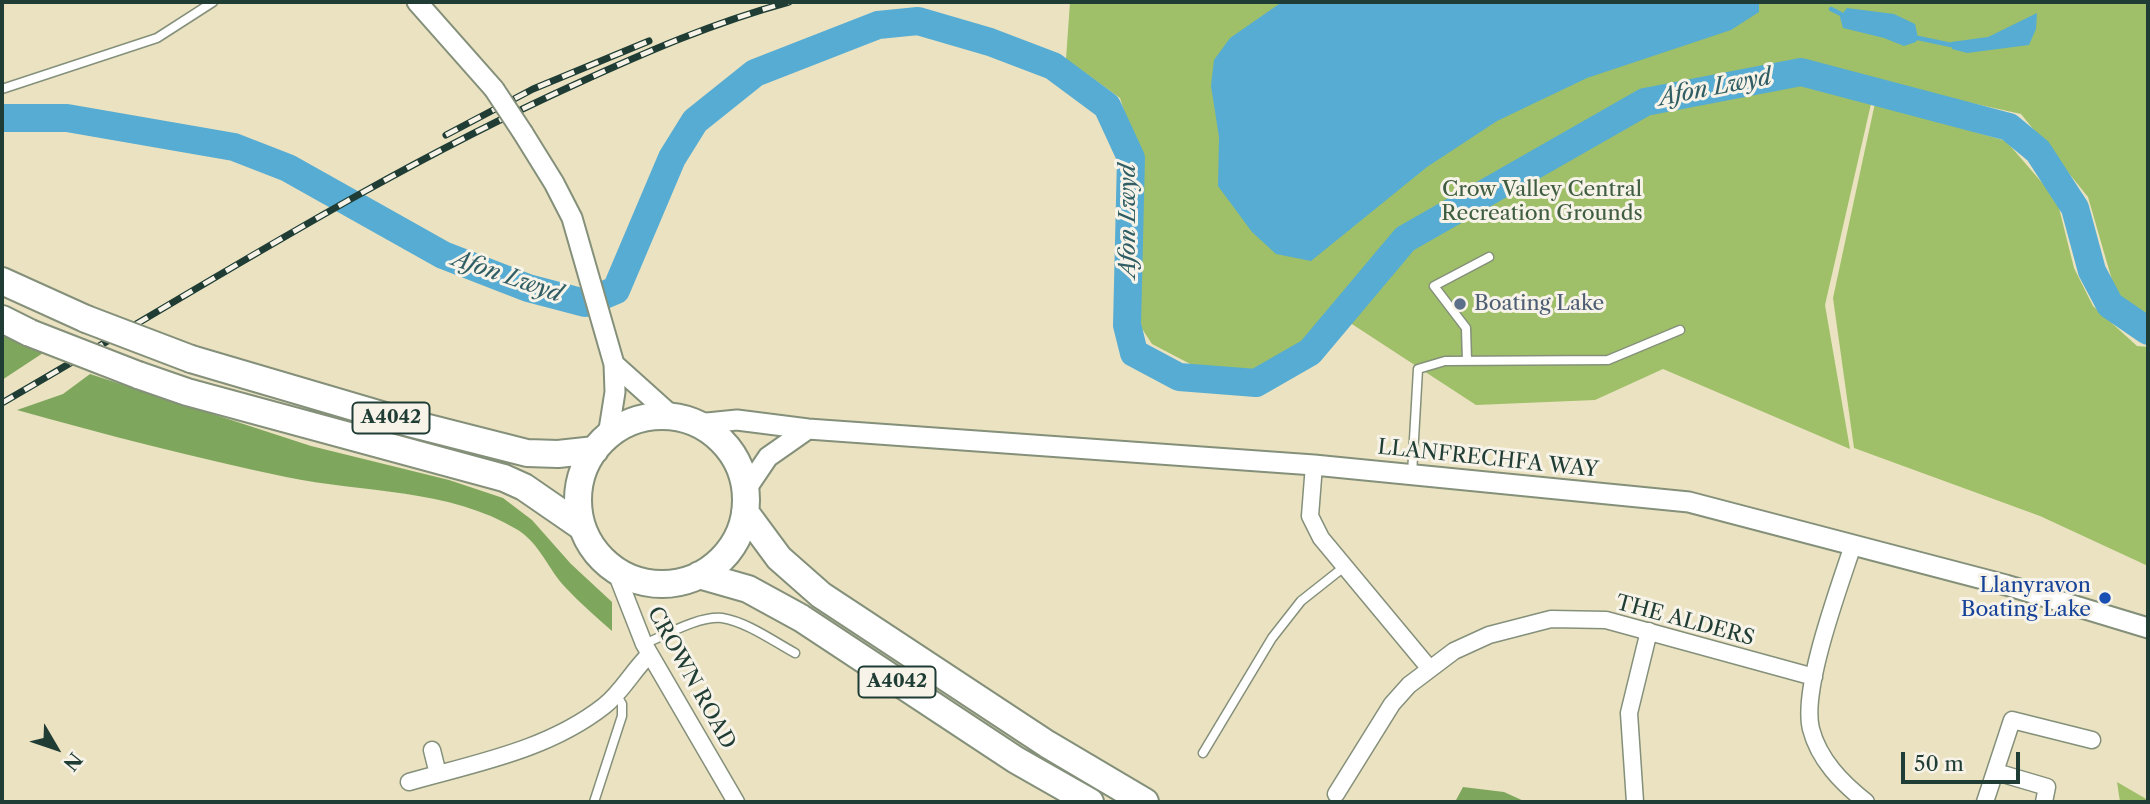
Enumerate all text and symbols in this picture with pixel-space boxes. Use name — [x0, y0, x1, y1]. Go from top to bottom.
water label: Afon Lwyd — [1656, 64, 1774, 112]
water label: Afon Lwyd — [1114, 164, 1142, 278]
park label: Crow Valley Central Recreation Grounds — [1441, 177, 1643, 227]
water label: Afon Lwyd — [449, 245, 565, 309]
place label: Boating Lake — [1474, 291, 1604, 317]
marker: Boating Lake — [1452, 296, 1468, 312]
road number: A4042 — [352, 402, 430, 434]
street label: LLANFRECHFA WAY — [1376, 435, 1600, 483]
place label: Llanyravon Boating Lake — [1961, 573, 2091, 623]
street label: THE ALDERS — [1613, 590, 1757, 652]
marker: Llanyravon Boating Lake — [2097, 590, 2113, 606]
street label: CROWN ROAD — [642, 603, 740, 753]
road number: A4042 — [858, 666, 936, 698]
north arrow — [21, 713, 91, 783]
scale bar — [1905, 738, 2024, 782]
text: N — [59, 748, 87, 775]
text: 50 m — [1914, 751, 1964, 776]

